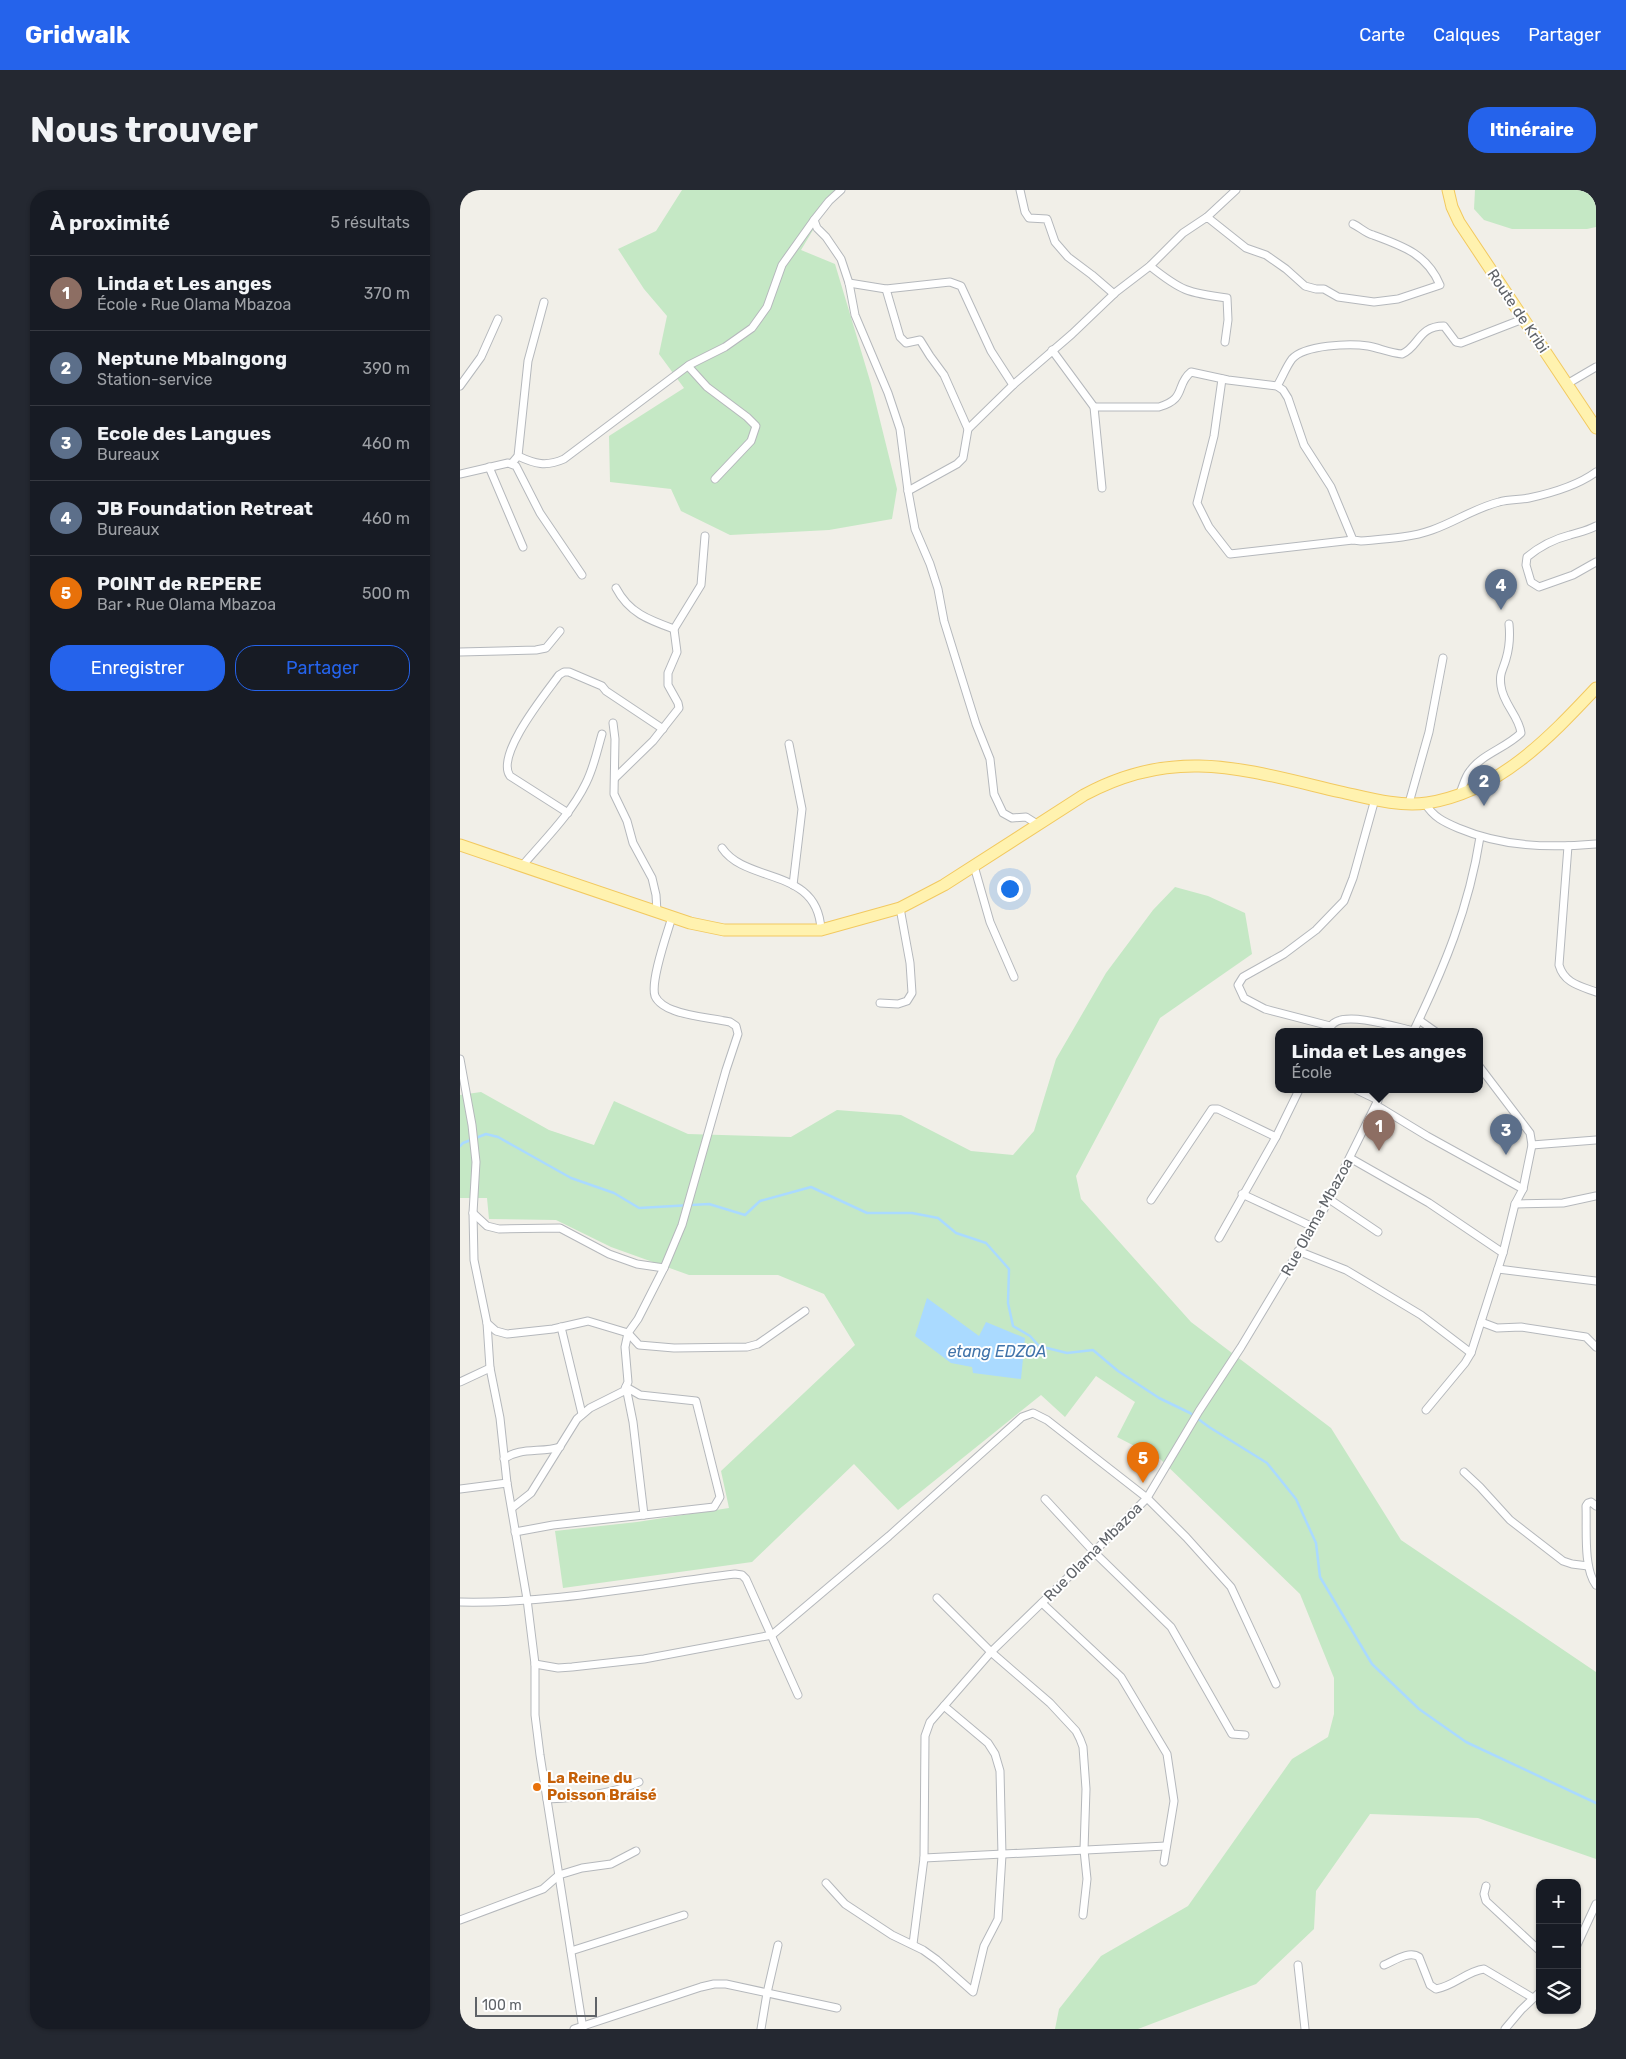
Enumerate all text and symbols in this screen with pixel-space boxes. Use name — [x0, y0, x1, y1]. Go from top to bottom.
text: Gridwalk — [25, 21, 130, 49]
text: Carte — [1359, 24, 1405, 46]
text: Calques — [1433, 24, 1500, 46]
text: Partager — [1528, 24, 1601, 46]
button: Itinéraire — [1468, 107, 1596, 153]
text: Nous trouver — [30, 109, 258, 151]
text: À proximité — [50, 210, 170, 235]
text: 5 résultats — [331, 213, 410, 232]
street label: Route de Kribi — [1483, 266, 1553, 356]
text: Linda et Les anges — [97, 272, 272, 295]
text: 1 — [62, 284, 70, 303]
text: 370 m — [364, 284, 410, 303]
text: École · Rue Olama Mbazoa — [97, 295, 291, 314]
text: Neptune Mbalngong — [97, 347, 287, 370]
text: 2 — [61, 359, 71, 378]
text: 390 m — [363, 359, 410, 378]
text: Station-service — [97, 370, 212, 389]
text: Ecole des Langues — [97, 422, 271, 445]
text: 3 — [61, 434, 71, 453]
text: 460 m — [362, 434, 410, 453]
text: Bureaux — [97, 445, 159, 464]
text: JB Foundation Retreat — [97, 497, 313, 520]
text: 4 — [61, 509, 71, 528]
text: 460 m — [362, 509, 410, 528]
text: Bureaux — [97, 520, 159, 539]
pin: 4 — [1485, 569, 1517, 610]
text: POINT de REPERE — [97, 572, 262, 595]
text: 5 — [61, 584, 71, 603]
text: 500 m — [362, 584, 410, 603]
text: Bar · Rue Olama Mbazoa — [97, 595, 276, 614]
button: Enregistrer — [50, 645, 225, 691]
button: Partager — [235, 645, 410, 691]
pin: 2 — [1468, 765, 1500, 806]
your location — [997, 876, 1023, 902]
popup — [1275, 1028, 1483, 1093]
text: Linda et Les anges — [1292, 1040, 1466, 1063]
text: École — [1292, 1063, 1332, 1082]
pin: 1 — [1363, 1110, 1395, 1151]
pin: 3 — [1490, 1114, 1522, 1155]
street label: Rue Olama Mbazoa — [1277, 1155, 1357, 1279]
water label: etang EDZOA — [947, 1342, 1047, 1361]
pin: 5 — [1127, 1442, 1159, 1483]
street label: Rue Olama Mbazoa — [1040, 1499, 1146, 1605]
place label: La Reine du Poisson Braisé — [547, 1769, 657, 1804]
marker: La Reine du Poisson Braisé — [531, 1781, 543, 1793]
map controls — [1536, 1879, 1581, 2014]
button: + — [1536, 1879, 1581, 1924]
button: − — [1536, 1924, 1581, 1969]
button: layers — [1536, 1969, 1581, 2014]
scale bar — [475, 1994, 598, 2017]
text: 100 m — [482, 1997, 522, 2014]

